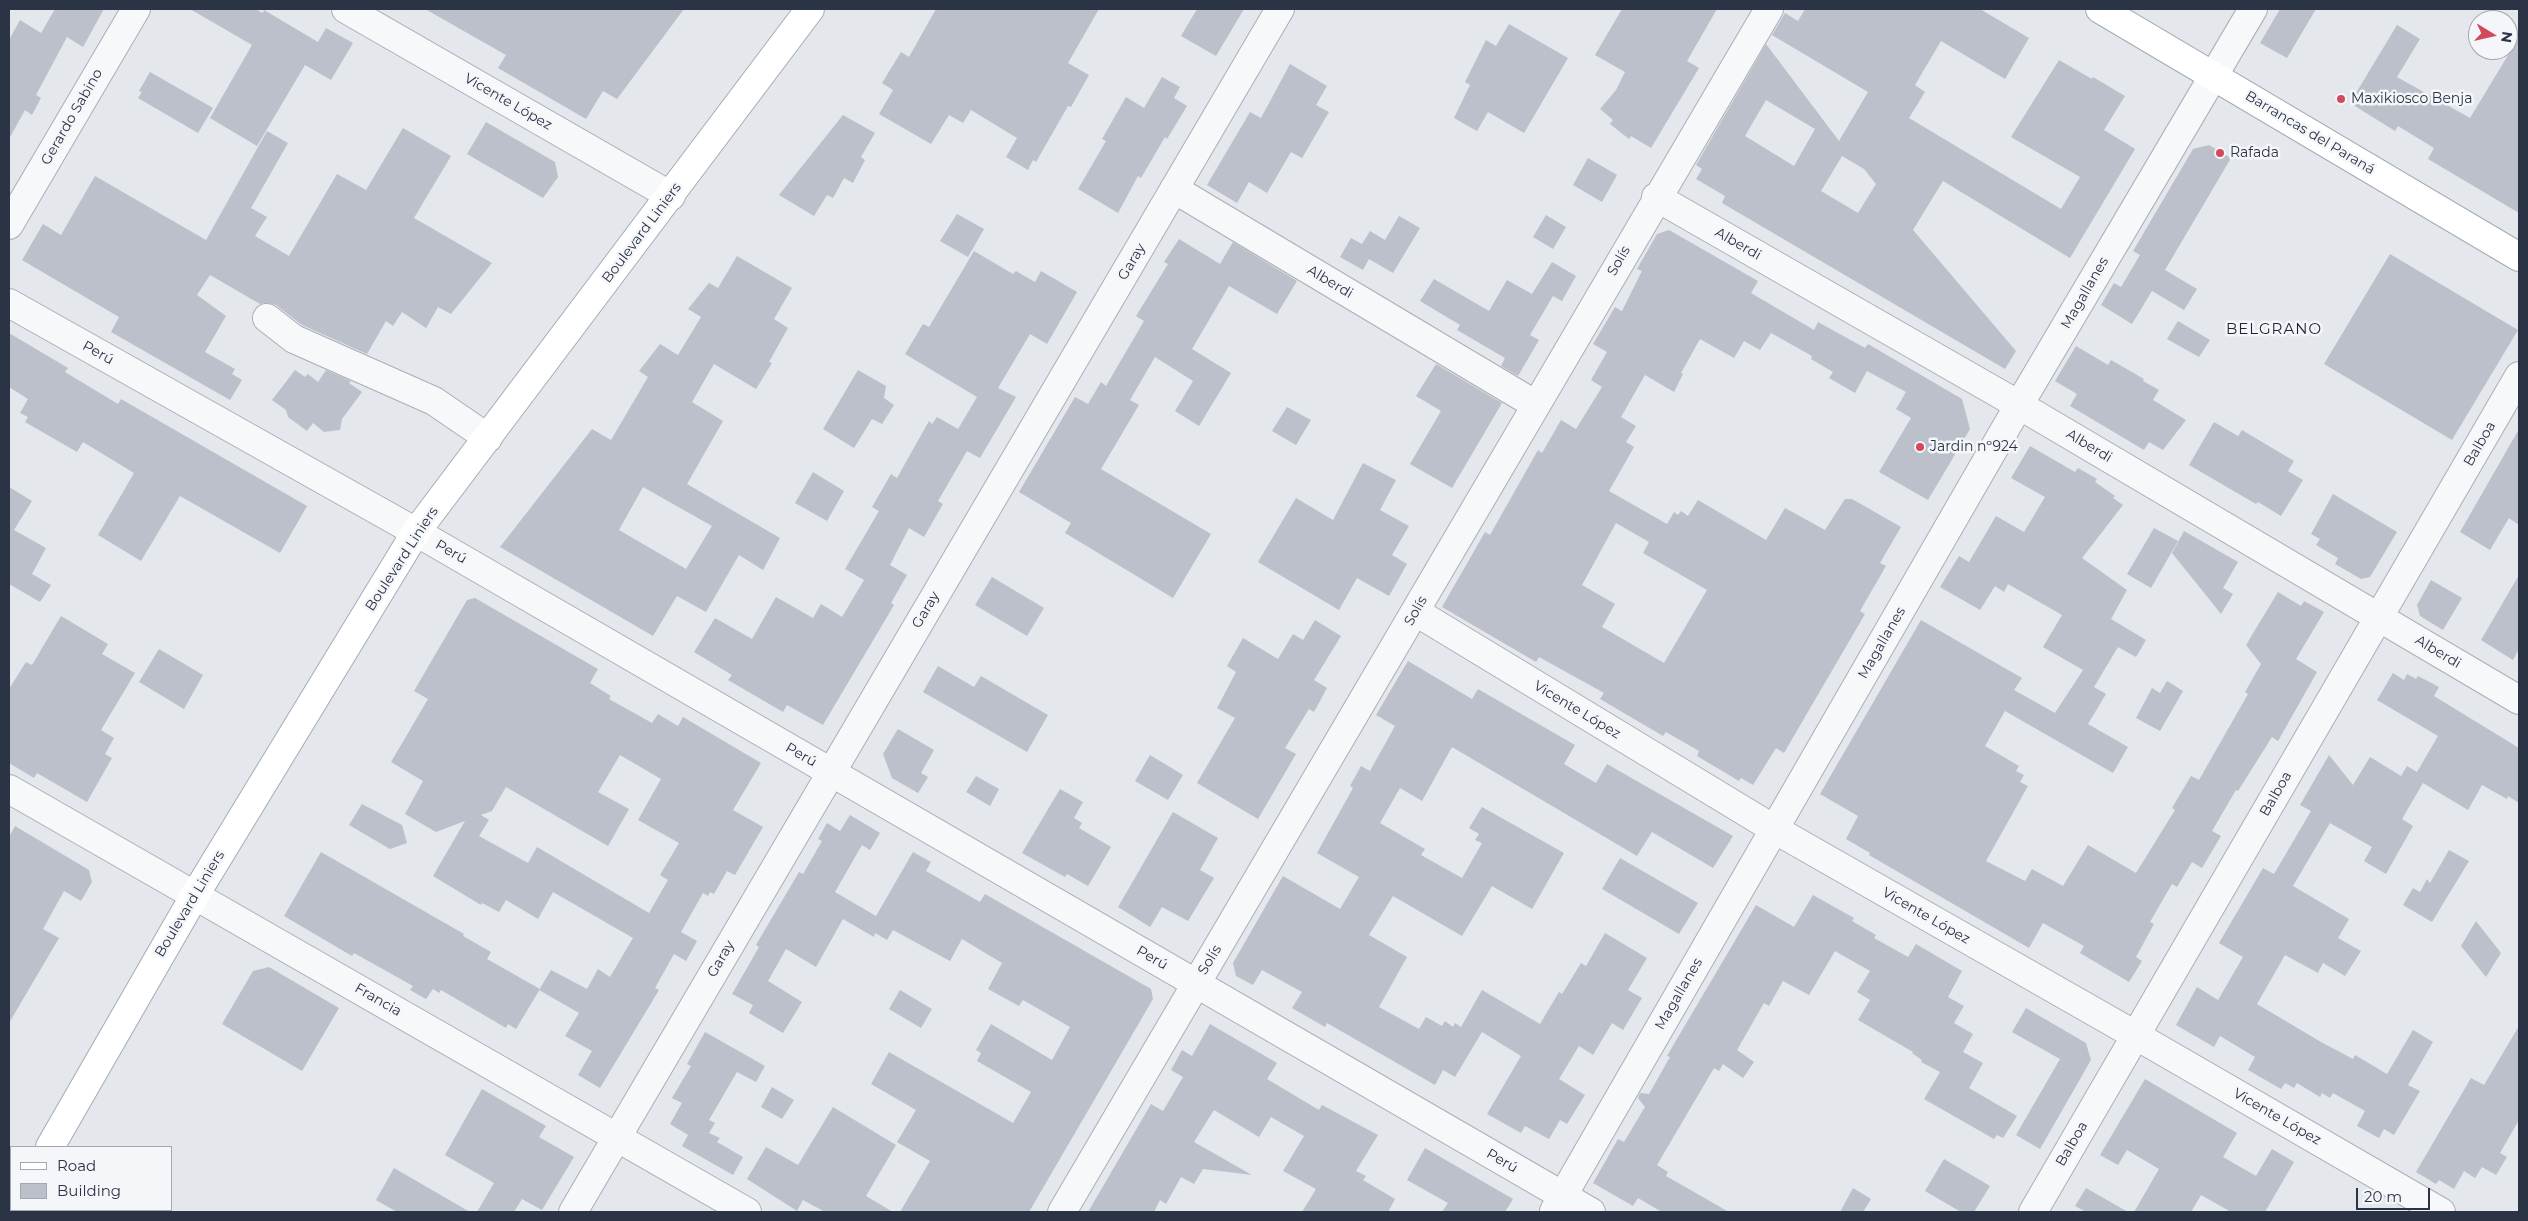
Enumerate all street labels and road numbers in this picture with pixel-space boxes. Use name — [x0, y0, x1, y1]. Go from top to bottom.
street label: Gerardo Sabino — [38, 66, 106, 168]
street label: Vicente López — [461, 70, 555, 134]
street label: Barrancas del Paraná — [2242, 88, 2378, 178]
street label: Boulevard Liniers — [599, 180, 685, 286]
street label: Alberdi — [1712, 224, 1764, 264]
street label: Garay — [1115, 241, 1149, 283]
street label: Solís — [1604, 243, 1634, 279]
street label: Magallanes — [2058, 254, 2112, 332]
street label: Alberdi — [1304, 262, 1356, 302]
street label: Perú — [79, 338, 117, 368]
street label: Balboa — [2460, 419, 2500, 469]
street label: Alberdi — [2063, 426, 2115, 466]
street label: Boulevard Liniers — [362, 504, 442, 614]
street label: Perú — [432, 536, 470, 568]
street label: Garay — [909, 589, 943, 631]
street label: Solís — [1401, 593, 1431, 629]
street label: Magallanes — [1855, 604, 1909, 682]
street label: Alberdi — [2412, 632, 2464, 672]
street label: Vicente López — [1530, 677, 1624, 743]
street label: Perú — [782, 739, 820, 771]
street label: Balboa — [2256, 769, 2296, 819]
street label: Boulevard Liniers — [152, 848, 228, 960]
street label: Vicente López — [1879, 884, 1973, 948]
street label: Garay — [704, 938, 738, 980]
street label: Perú — [1133, 942, 1171, 974]
street label: Solís — [1195, 942, 1225, 978]
street label: Magallanes — [1652, 955, 1706, 1033]
street label: Francia — [352, 980, 404, 1020]
street label: Vicente López — [2230, 1085, 2324, 1149]
street label: Balboa — [2052, 1119, 2092, 1169]
street label: Perú — [1483, 1145, 1521, 1177]

